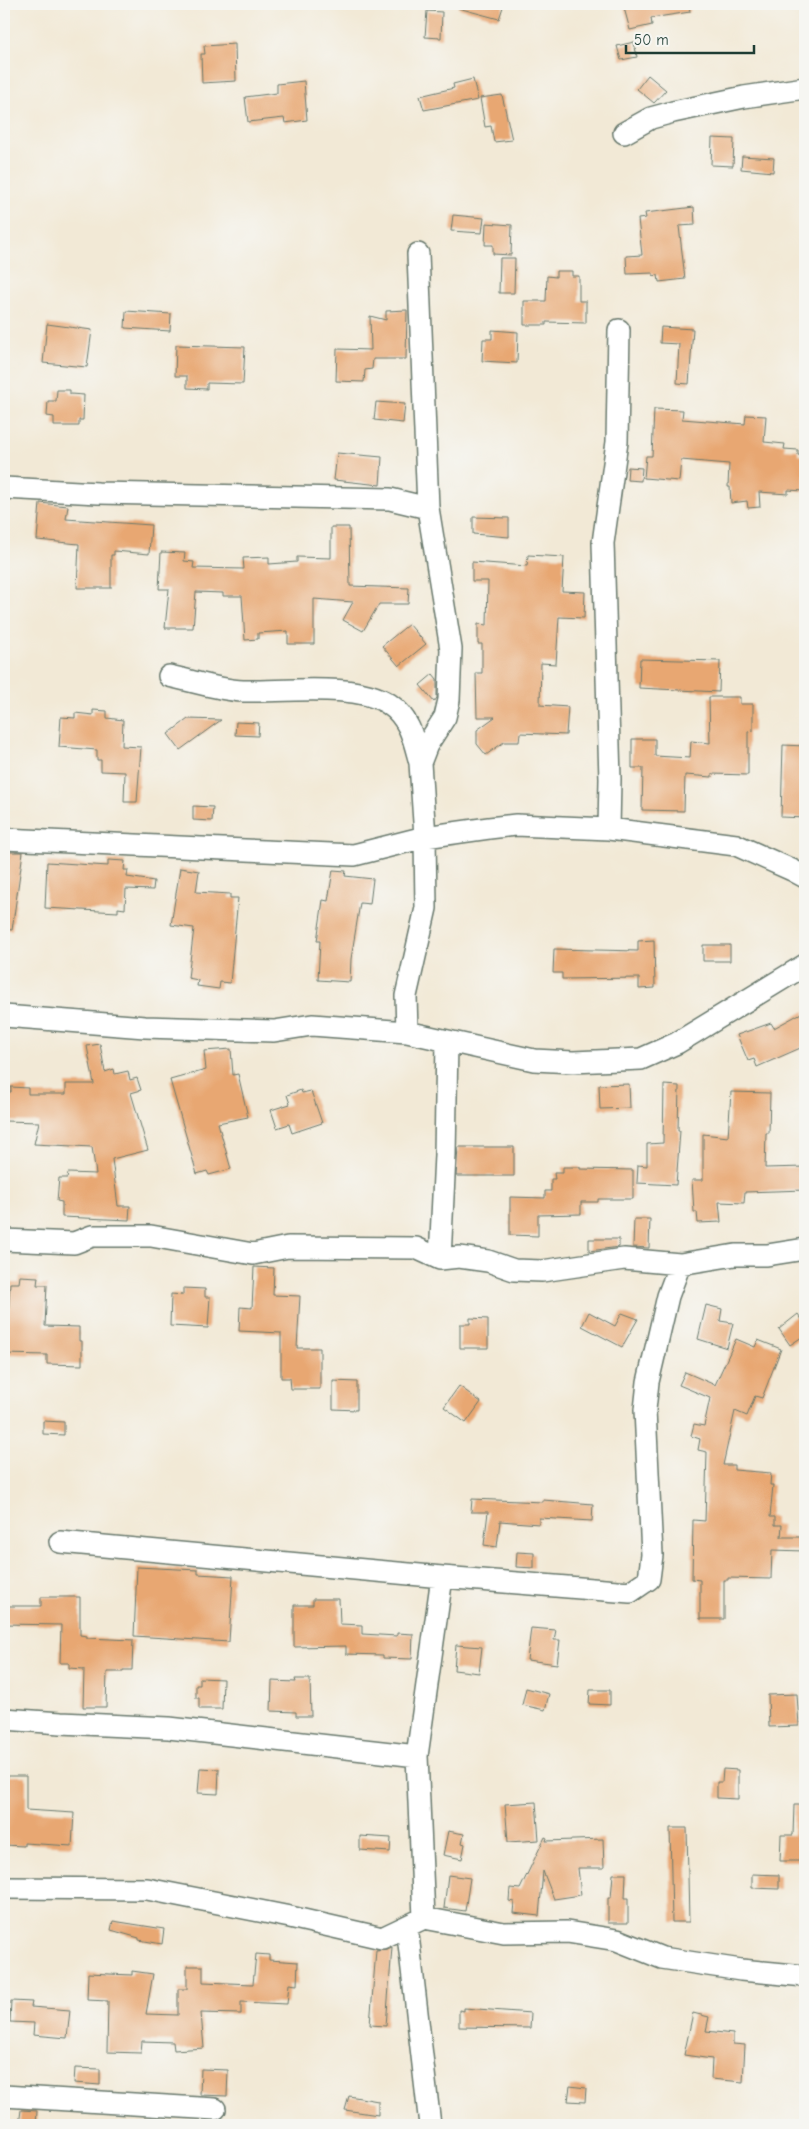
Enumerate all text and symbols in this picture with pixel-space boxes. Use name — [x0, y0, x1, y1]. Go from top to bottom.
scale bar — [626, 22, 754, 54]
text: 50 m — [634, 31, 669, 49]

